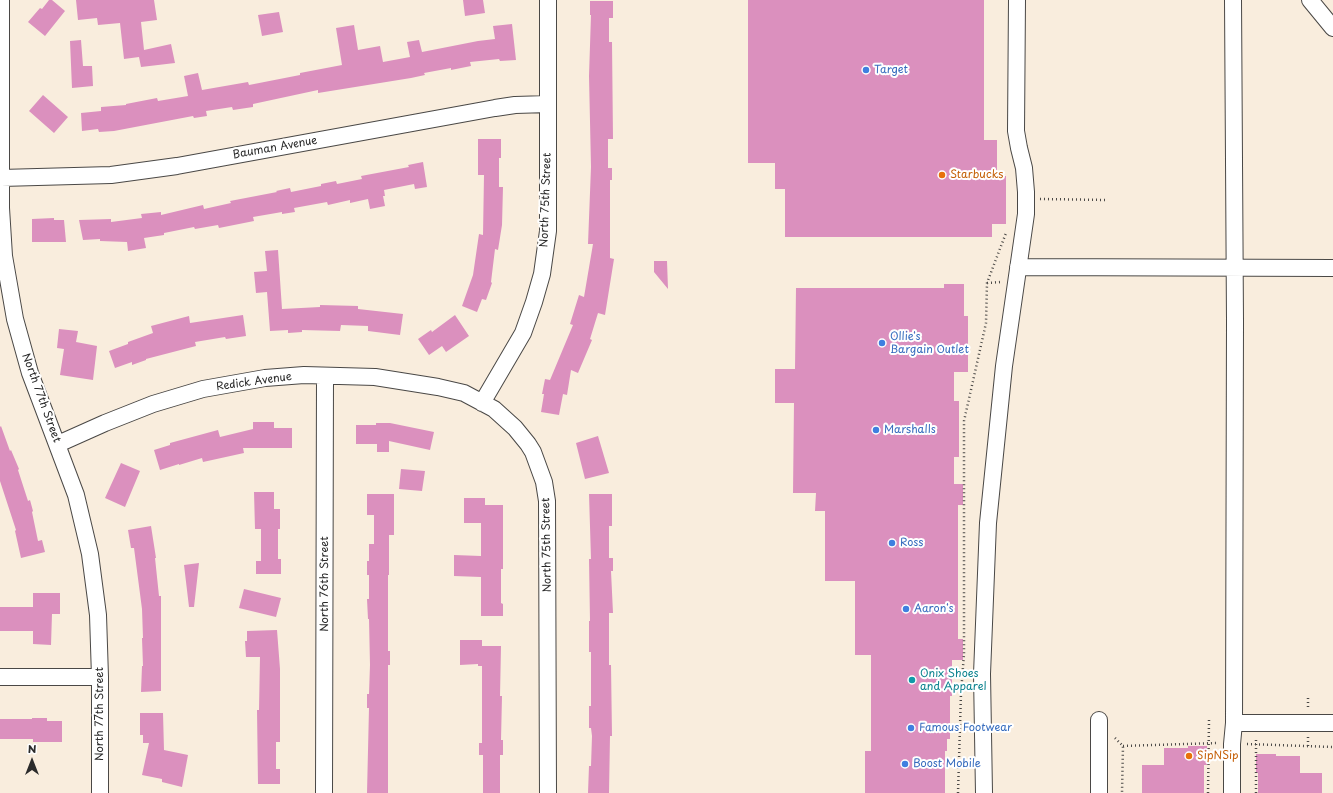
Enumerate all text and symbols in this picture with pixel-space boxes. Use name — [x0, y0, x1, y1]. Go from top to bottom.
place label: Target — [874, 63, 908, 77]
marker: Target — [861, 65, 871, 75]
street label: Bauman Avenue — [232, 134, 318, 162]
street label: North 75th Street — [538, 152, 554, 248]
place label: Starbucks — [950, 168, 1003, 182]
marker: Starbucks — [937, 170, 947, 180]
place label: Ollie's Bargain Outlet — [890, 330, 969, 356]
marker: Ollie's Bargain Outlet — [877, 338, 887, 348]
street label: North 77th Street — [19, 352, 63, 444]
street label: Redick Avenue — [215, 370, 293, 394]
place label: Marshalls — [884, 423, 936, 437]
marker: Marshalls — [871, 425, 881, 435]
street label: North 75th Street — [540, 498, 554, 592]
street label: North 76th Street — [318, 536, 332, 632]
place label: Ross — [900, 536, 923, 550]
marker: Ross — [887, 538, 897, 548]
place label: Aaron's — [914, 602, 954, 616]
marker: Aaron's — [901, 604, 911, 614]
street label: North 77th Street — [93, 667, 107, 761]
place label: Onix Shoes and Apparel — [920, 667, 986, 693]
marker: Onix Shoes and Apparel — [907, 675, 917, 685]
place label: Famous Footwear — [919, 721, 1012, 735]
marker: Famous Footwear — [906, 723, 916, 733]
text: N — [28, 740, 36, 757]
north arrow — [12, 741, 52, 781]
place label: SipNSip — [1197, 749, 1239, 763]
marker: SipNSip — [1184, 751, 1194, 761]
place label: Boost Mobile — [913, 757, 981, 771]
marker: Boost Mobile — [900, 759, 910, 769]

